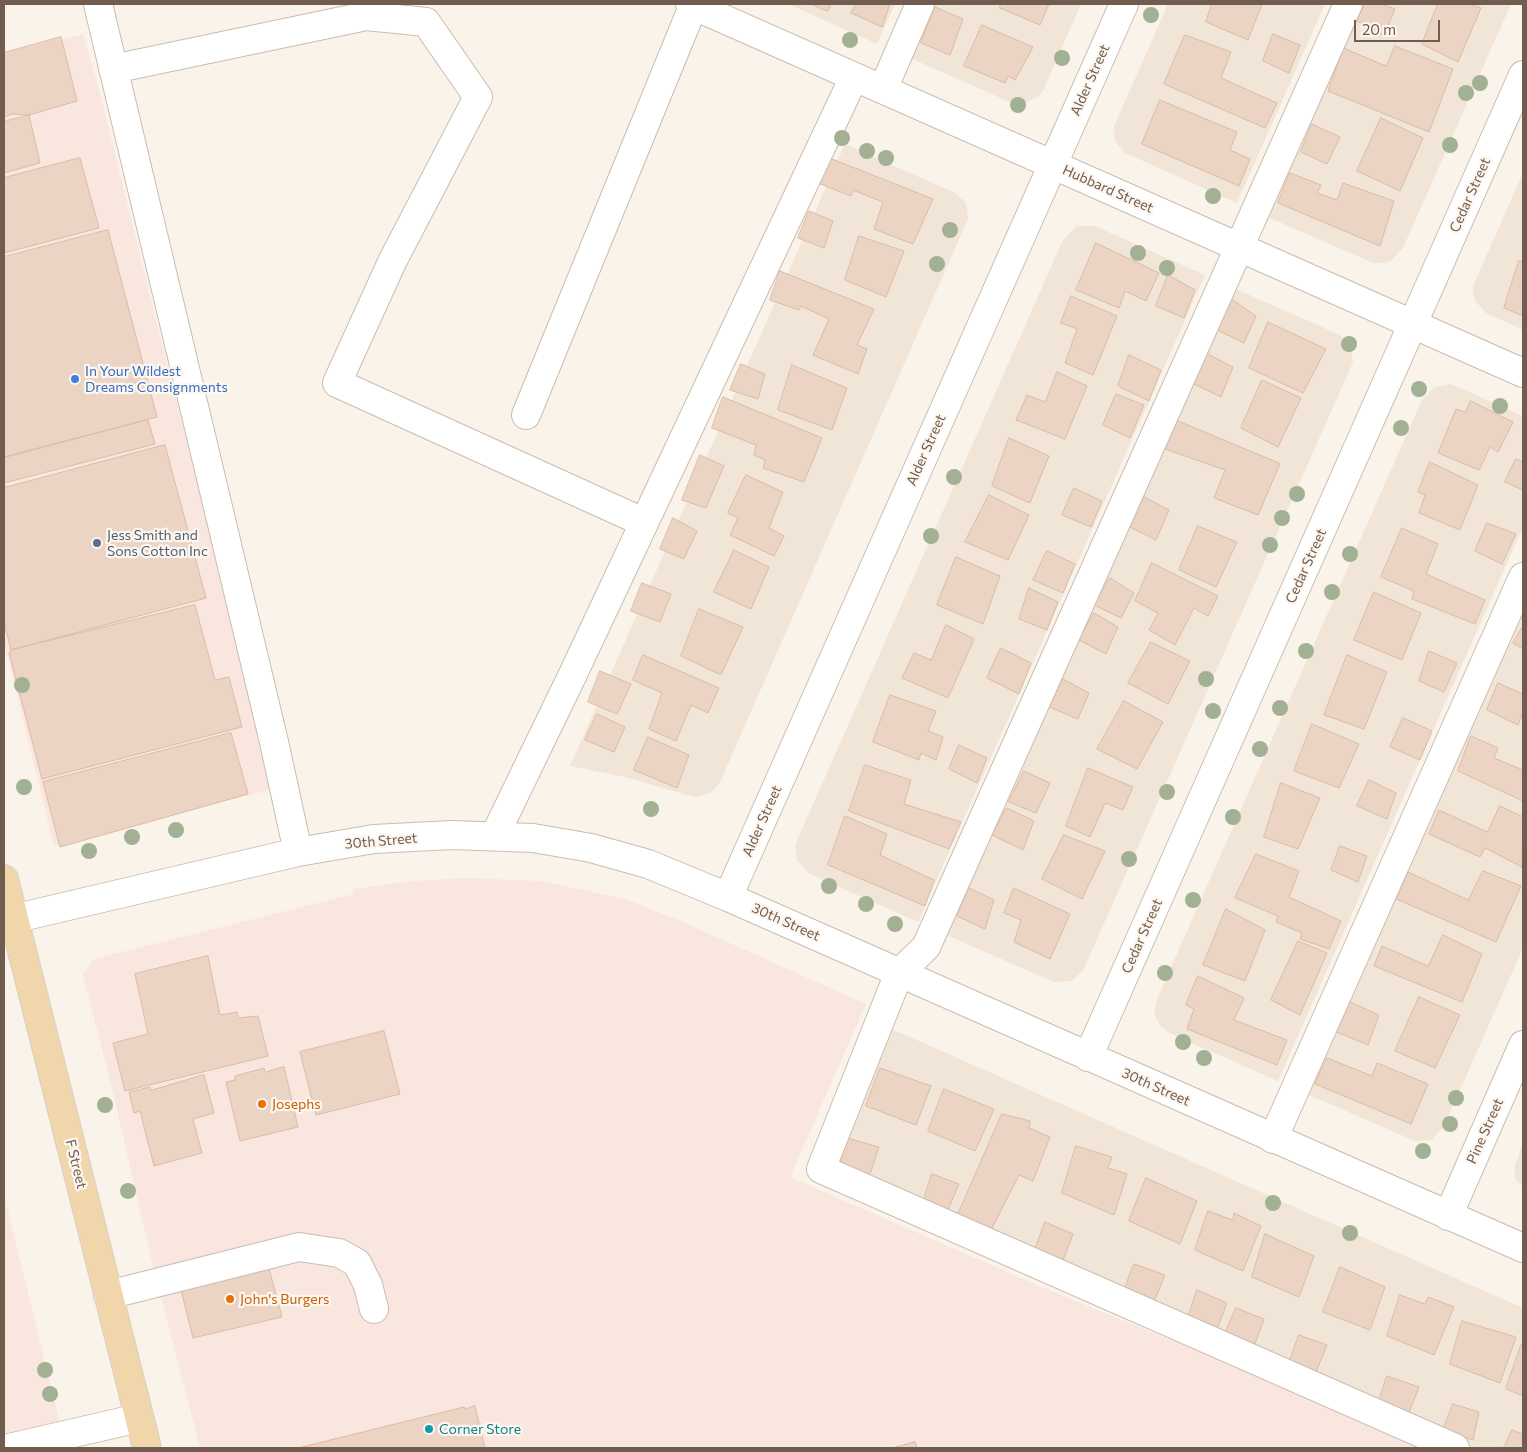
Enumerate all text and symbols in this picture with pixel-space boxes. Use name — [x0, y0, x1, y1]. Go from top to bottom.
scale bar — [1357, 10, 1443, 42]
text: 20 m — [1362, 20, 1396, 38]
street label: Alder Street — [1067, 42, 1113, 118]
street label: Cedar Street — [1446, 155, 1494, 235]
street label: Hubbard Street — [1060, 161, 1156, 217]
place label: In Your Wildest Dreams Consignments — [85, 363, 228, 396]
marker: In Your Wildest Dreams Consignments — [69, 373, 81, 385]
street label: Alder Street — [903, 412, 949, 488]
street label: Cedar Street — [1282, 526, 1330, 606]
place label: Jess Smith and Sons Cotton Inc — [107, 527, 208, 560]
marker: Jess Smith and Sons Cotton Inc — [91, 537, 103, 549]
street label: Alder Street — [739, 783, 785, 859]
street label: 30th Street — [344, 829, 418, 853]
street label: Cedar Street — [1118, 896, 1166, 976]
street label: 30th Street — [749, 899, 823, 945]
street label: 30th Street — [1119, 1064, 1193, 1110]
place label: Josephs — [272, 1096, 321, 1112]
street label: Pine Street — [1463, 1096, 1507, 1166]
marker: Josephs — [256, 1098, 268, 1110]
street label: F Street — [62, 1138, 90, 1190]
place label: John's Burgers — [240, 1291, 329, 1307]
marker: John's Burgers — [224, 1293, 236, 1305]
place label: Corner Store — [439, 1421, 521, 1437]
marker: Corner Store — [423, 1423, 435, 1435]

